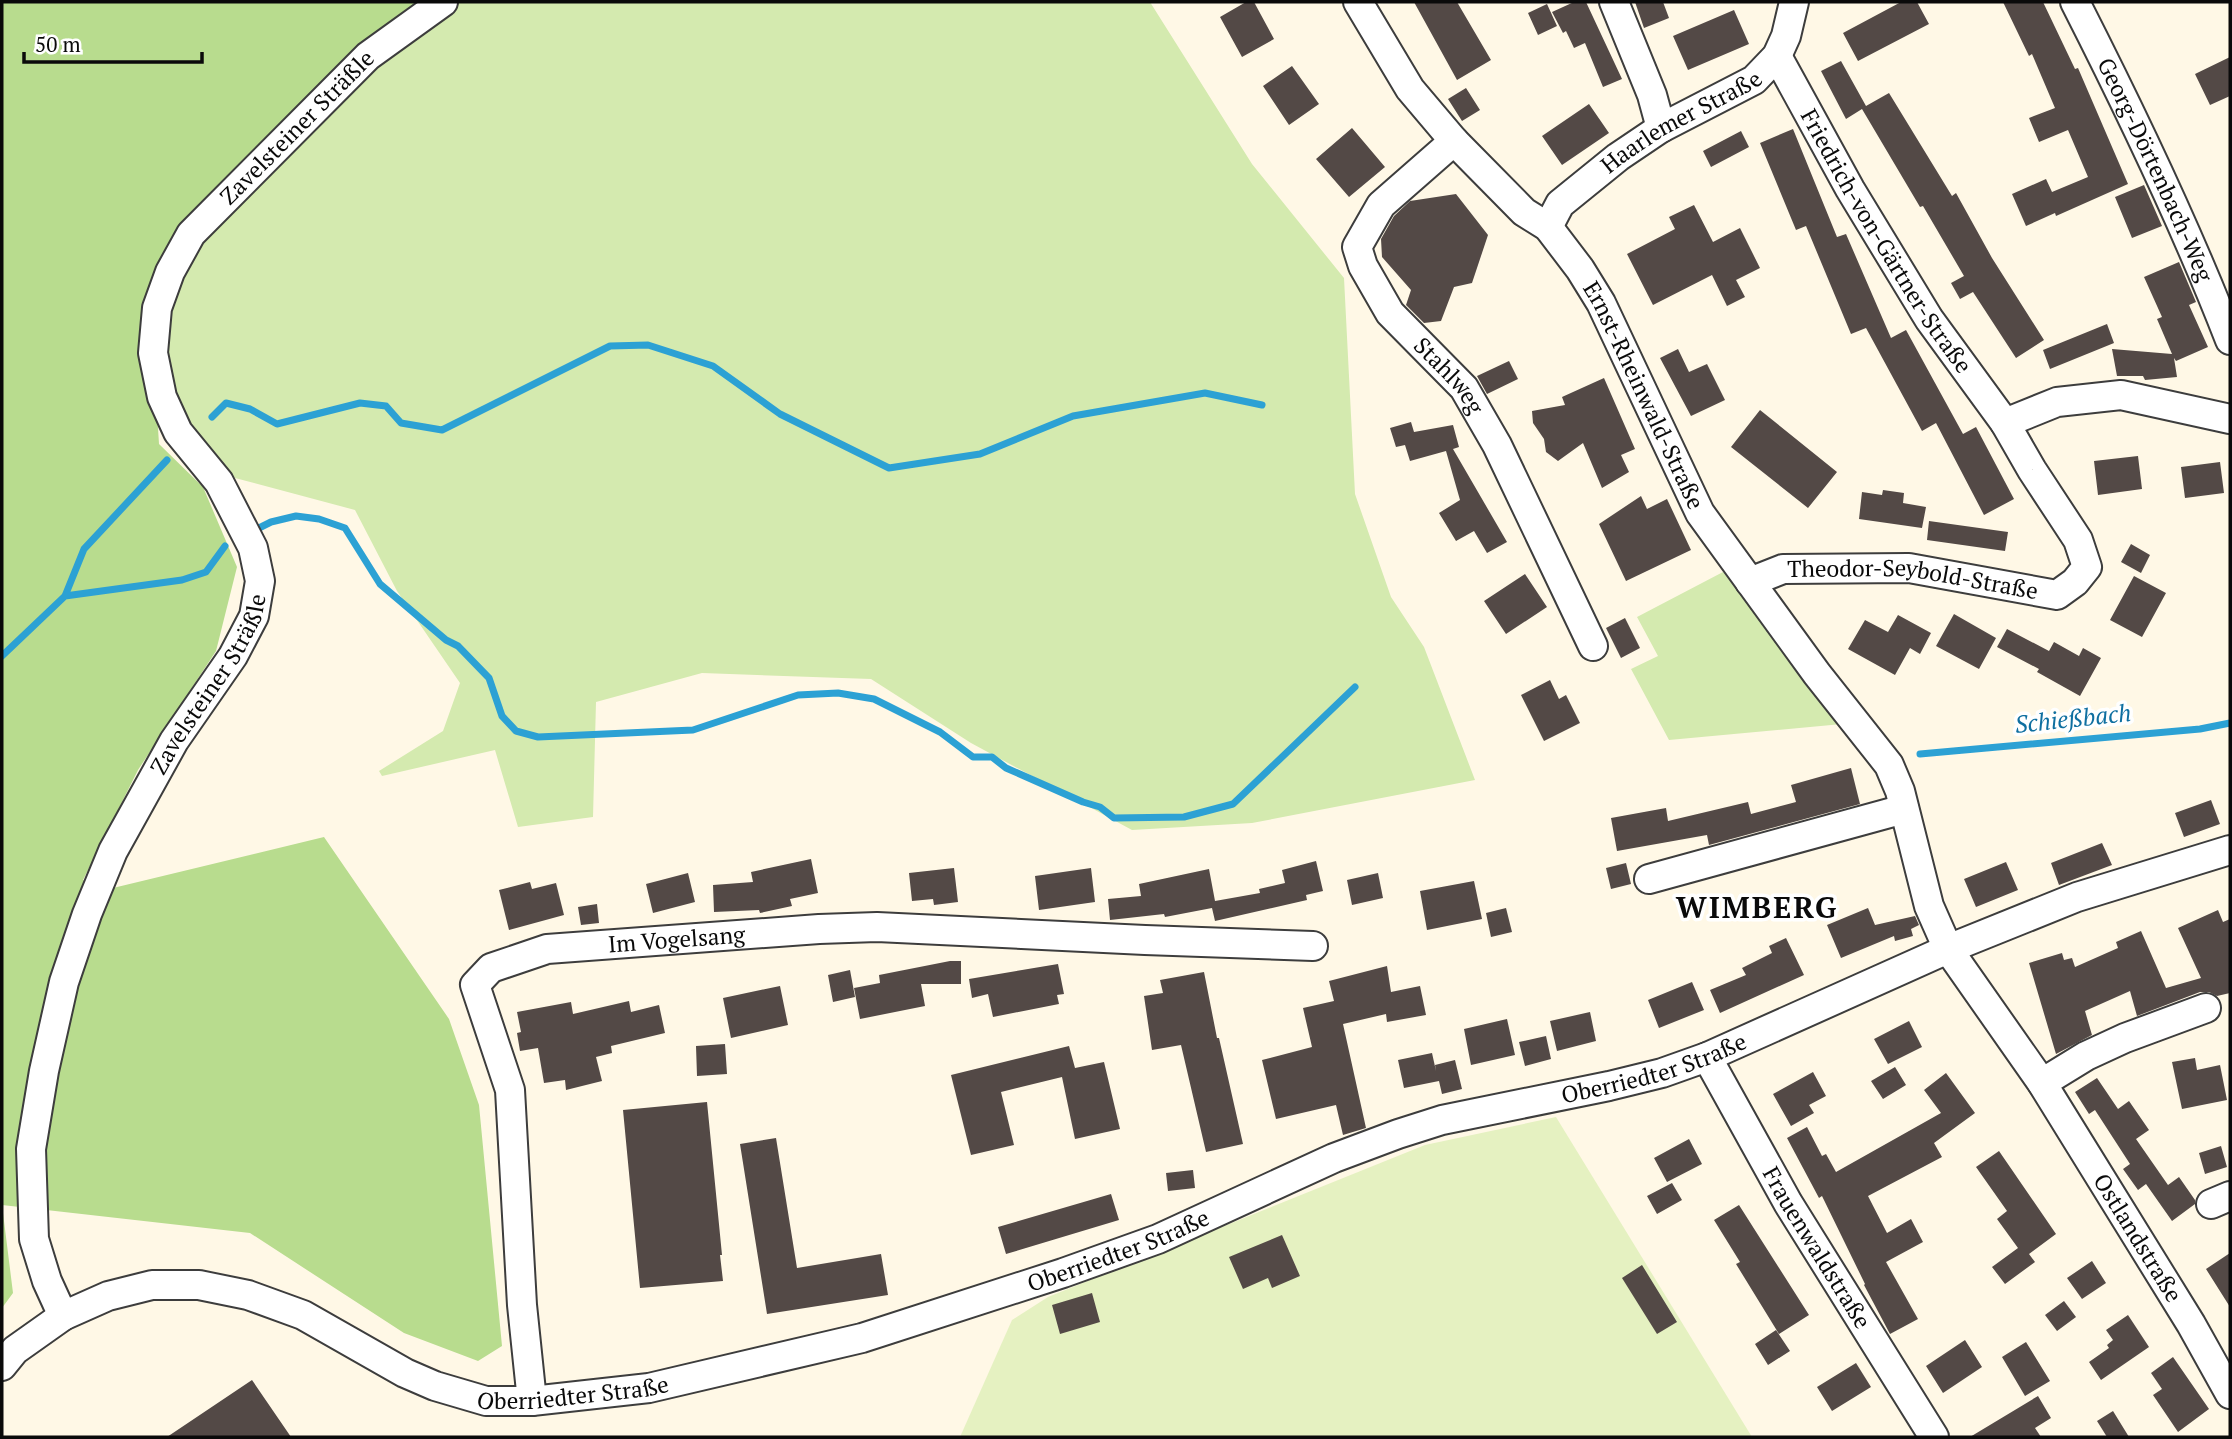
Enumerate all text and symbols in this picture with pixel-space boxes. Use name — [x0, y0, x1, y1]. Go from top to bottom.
scale bar — [24, 21, 203, 65]
text: 50 m — [35, 30, 81, 58]
street label: Zavelsteiner Sträßle — [213, 43, 381, 211]
street label: Georg-Dörtenbach-Weg — [2090, 52, 2221, 287]
street label: Haarlemer Straße — [1594, 64, 1769, 180]
street label: Friedrich-von-Gärtner-Straße — [1794, 103, 1979, 379]
street label: Ernst-Rheinwald-Straße — [1576, 275, 1712, 514]
street label: Stahlweg — [1407, 330, 1492, 420]
street label: Theodor-Seybold-Straße — [1787, 552, 2041, 606]
street label: Zavelsteiner Sträßle — [143, 591, 273, 780]
water label: Schießbach — [2013, 696, 2133, 740]
district label: WIMBERG — [1676, 887, 1838, 927]
street label: Im Vogelsang — [607, 918, 747, 959]
street label: Oberriedter Straße — [1559, 1025, 1751, 1110]
street label: Frauenwaldstraße — [1756, 1161, 1879, 1334]
street label: Ostlandstraße — [2087, 1167, 2190, 1308]
street label: Oberriedter Straße — [1023, 1202, 1214, 1299]
street label: Oberriedter Straße — [473, 1368, 672, 1418]

